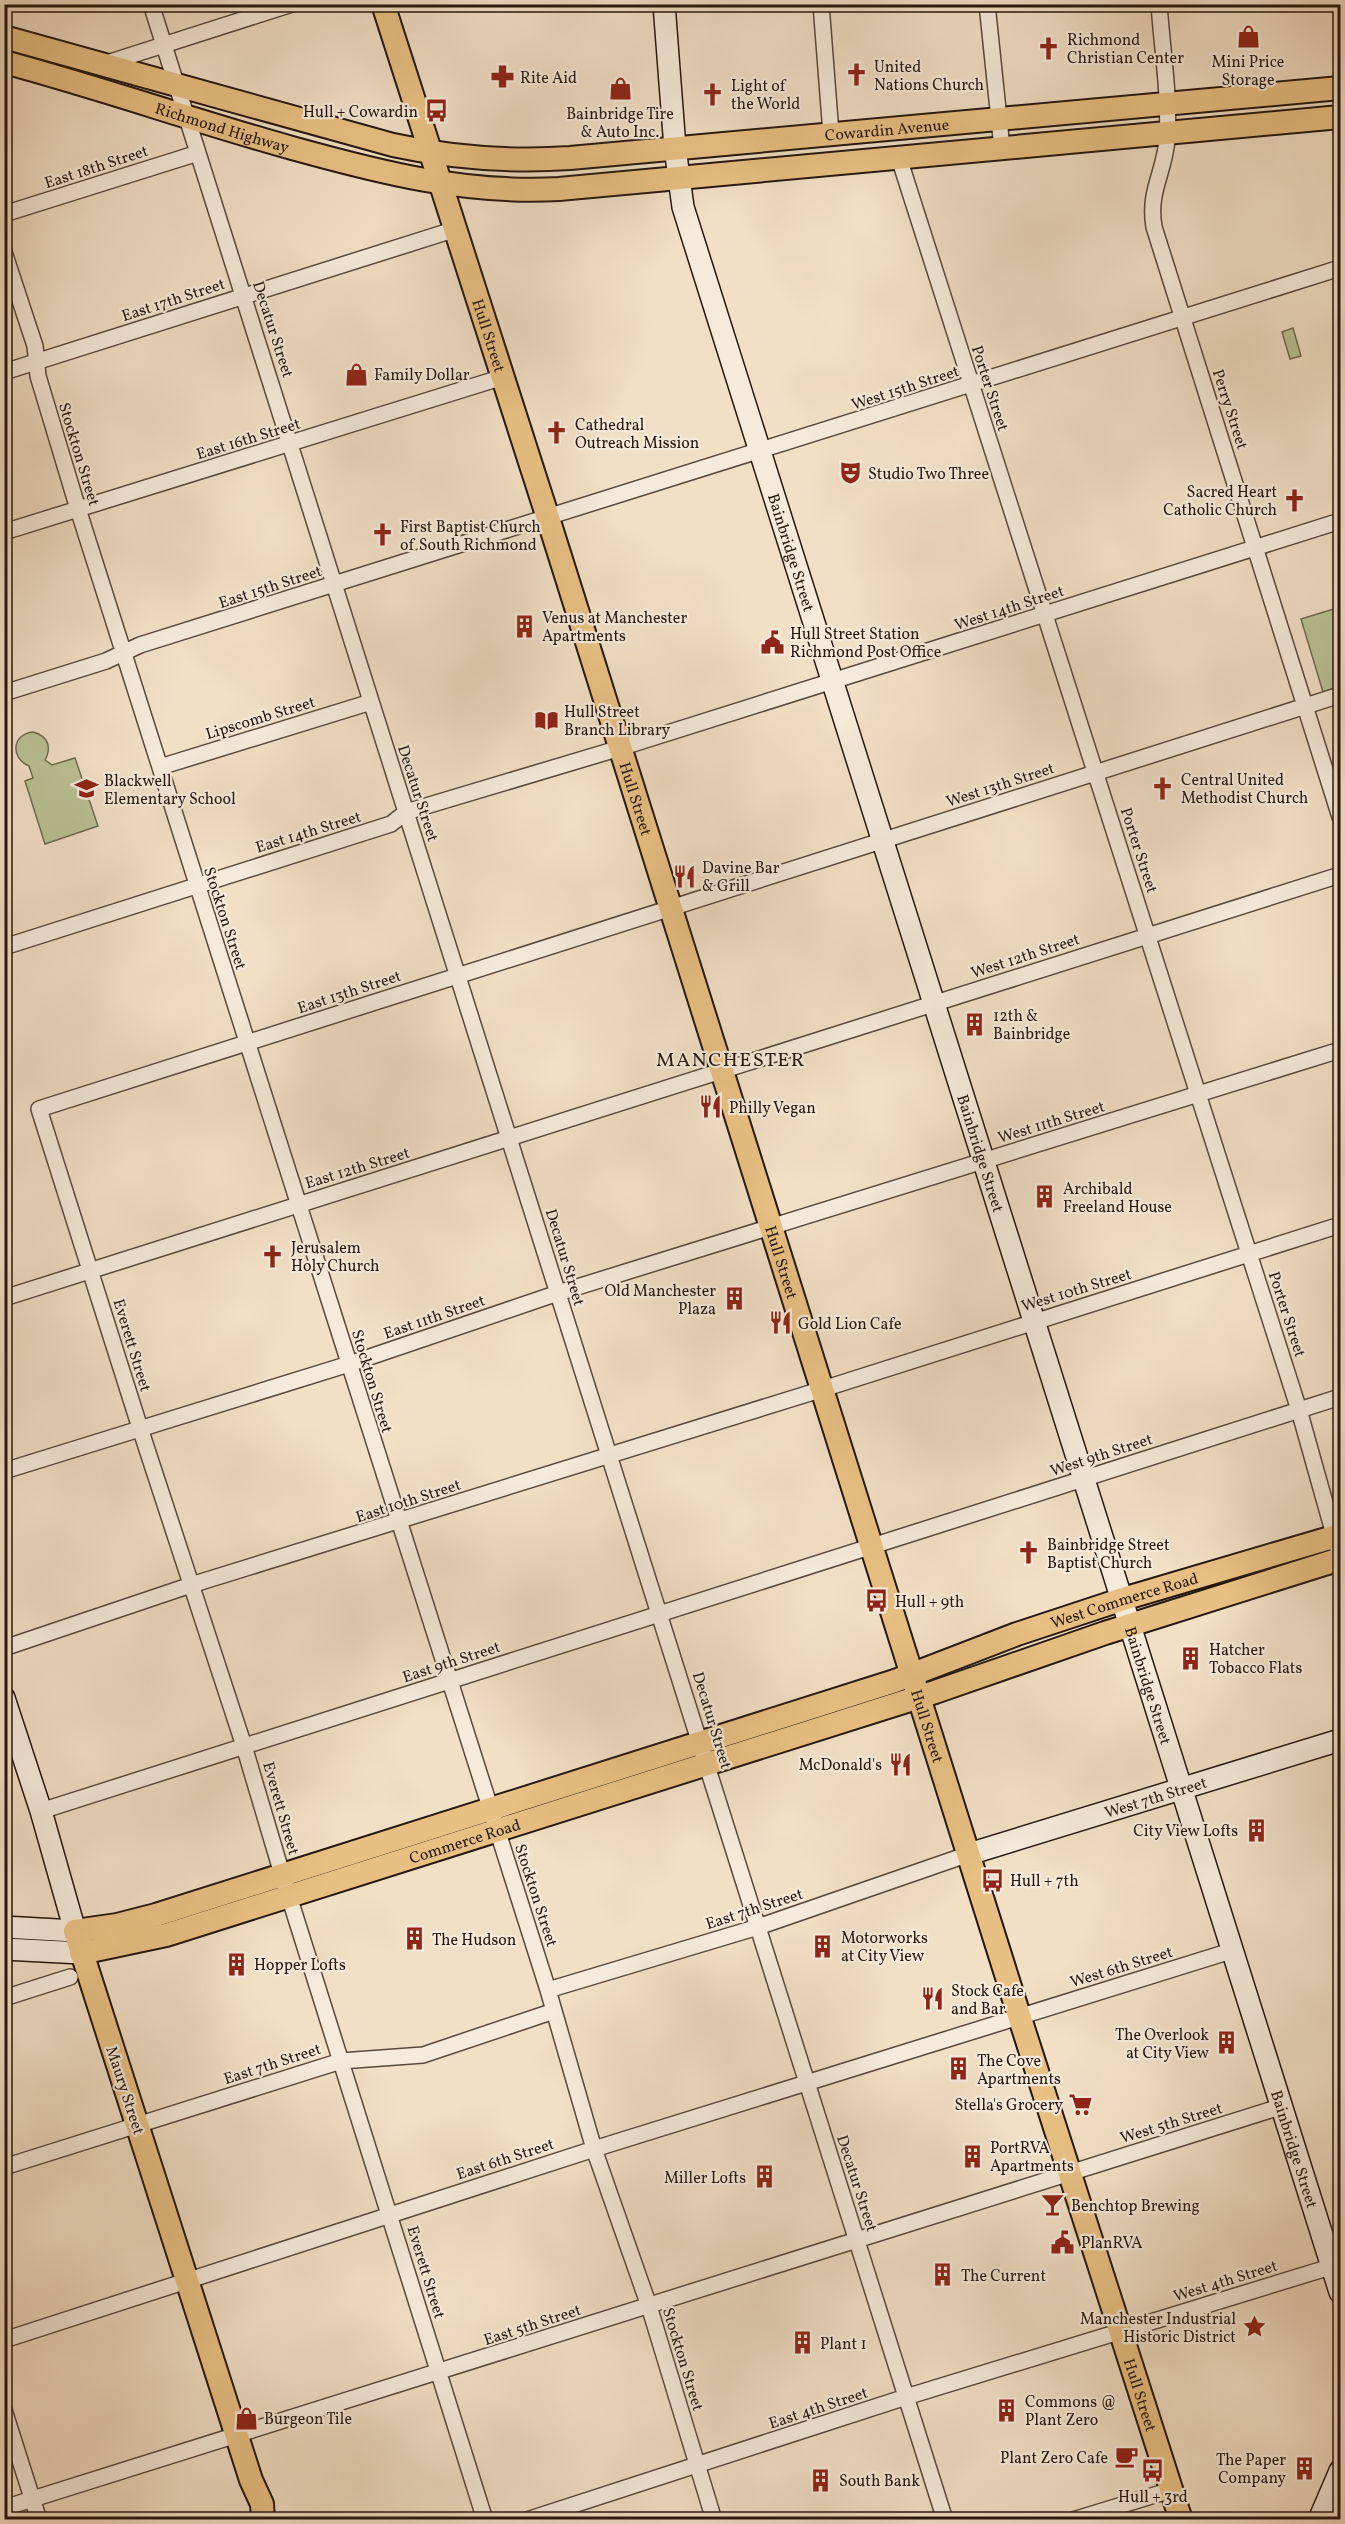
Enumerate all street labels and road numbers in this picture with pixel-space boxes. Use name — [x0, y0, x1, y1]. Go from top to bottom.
street label: Richmond Highway — [152, 98, 292, 160]
street label: Cowardin Avenue — [824, 115, 950, 148]
street label: East 18th Street — [42, 141, 152, 195]
street label: East 17th Street — [119, 274, 228, 328]
street label: Decatur Street — [246, 278, 298, 381]
street label: Hull Street — [465, 296, 510, 376]
street label: Porter Street — [965, 343, 1013, 435]
street label: West 15th Street — [849, 361, 963, 417]
street label: Perry Street — [1206, 367, 1253, 453]
street label: Stockton Street — [52, 400, 104, 509]
street label: East 16th Street — [194, 414, 304, 466]
street label: Bainbridge Street — [761, 491, 819, 615]
street label: East 15th Street — [216, 561, 325, 615]
street label: West 14th Street — [952, 581, 1068, 637]
street label: Lipscomb Street — [203, 692, 318, 746]
street label: Decatur Street — [391, 742, 443, 845]
street label: West 13th Street — [944, 758, 1058, 814]
street label: Hull Street — [612, 760, 656, 839]
street label: Porter Street — [1114, 805, 1162, 897]
street label: East 14th Street — [253, 806, 364, 859]
street label: Stockton Street — [197, 864, 251, 973]
street label: West 12th Street — [968, 929, 1083, 985]
street label: East 13th Street — [295, 966, 405, 1020]
street label: Bainbridge Street — [950, 1092, 1008, 1216]
street label: West 11th Street — [995, 1096, 1108, 1150]
street label: East 12th Street — [303, 1142, 413, 1195]
street label: Decatur Street — [539, 1206, 589, 1309]
street label: Hull Street — [758, 1223, 802, 1303]
street label: West 10th Street — [1019, 1264, 1135, 1318]
street label: Porter Street — [1262, 1269, 1310, 1361]
street label: East 11th Street — [381, 1290, 489, 1346]
street label: Everett Street — [107, 1296, 156, 1395]
street label: Stockton Street — [345, 1327, 397, 1436]
street label: West 9th Street — [1048, 1429, 1156, 1483]
street label: East 10th Street — [353, 1474, 464, 1529]
street label: West Commerce Road — [1048, 1568, 1201, 1635]
street label: Bainbridge Street — [1118, 1624, 1176, 1748]
street label: East 9th Street — [400, 1637, 504, 1689]
street label: Decatur Street — [686, 1669, 736, 1772]
street label: Hull Street — [904, 1687, 948, 1766]
street label: Everett Street — [256, 1759, 304, 1858]
street label: West 7th Street — [1102, 1772, 1210, 1825]
street label: Commerce Road — [407, 1815, 524, 1870]
street label: Stockton Street — [508, 1841, 562, 1950]
street label: East 7th Street — [703, 1884, 807, 1936]
street label: West 6th Street — [1067, 1942, 1176, 1994]
street label: East 7th Street — [221, 2039, 325, 2091]
street label: Maury Street — [99, 2044, 149, 2138]
street label: Bainbridge Street — [1264, 2088, 1322, 2212]
street label: West 5th Street — [1118, 2098, 1226, 2150]
street label: Decatur Street — [830, 2132, 882, 2235]
street label: East 6th Street — [454, 2134, 558, 2186]
street label: Everett Street — [401, 2223, 450, 2322]
street label: West 4th Street — [1171, 2256, 1281, 2308]
street label: East 5th Street — [481, 2300, 585, 2352]
street label: Stockton Street — [656, 2305, 708, 2414]
street label: Hull Street — [1117, 2356, 1161, 2435]
street label: East 4th Street — [766, 2382, 871, 2435]

